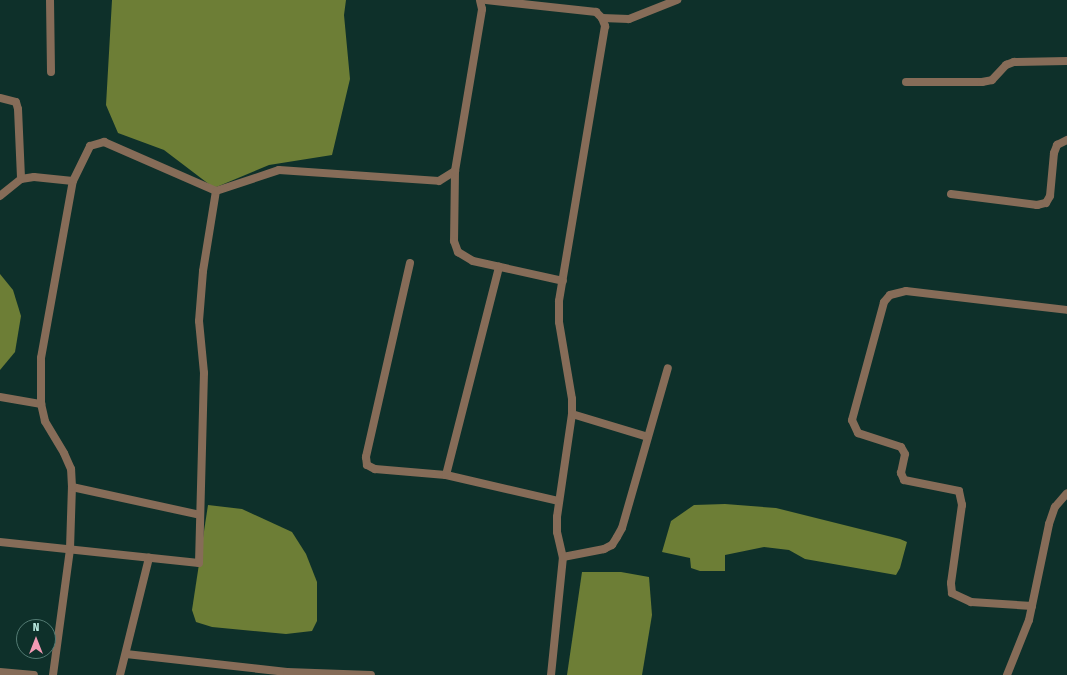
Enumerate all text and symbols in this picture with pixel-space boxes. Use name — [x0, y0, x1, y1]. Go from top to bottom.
north arrow — [16, 619, 56, 659]
text: N — [33, 621, 39, 634]

